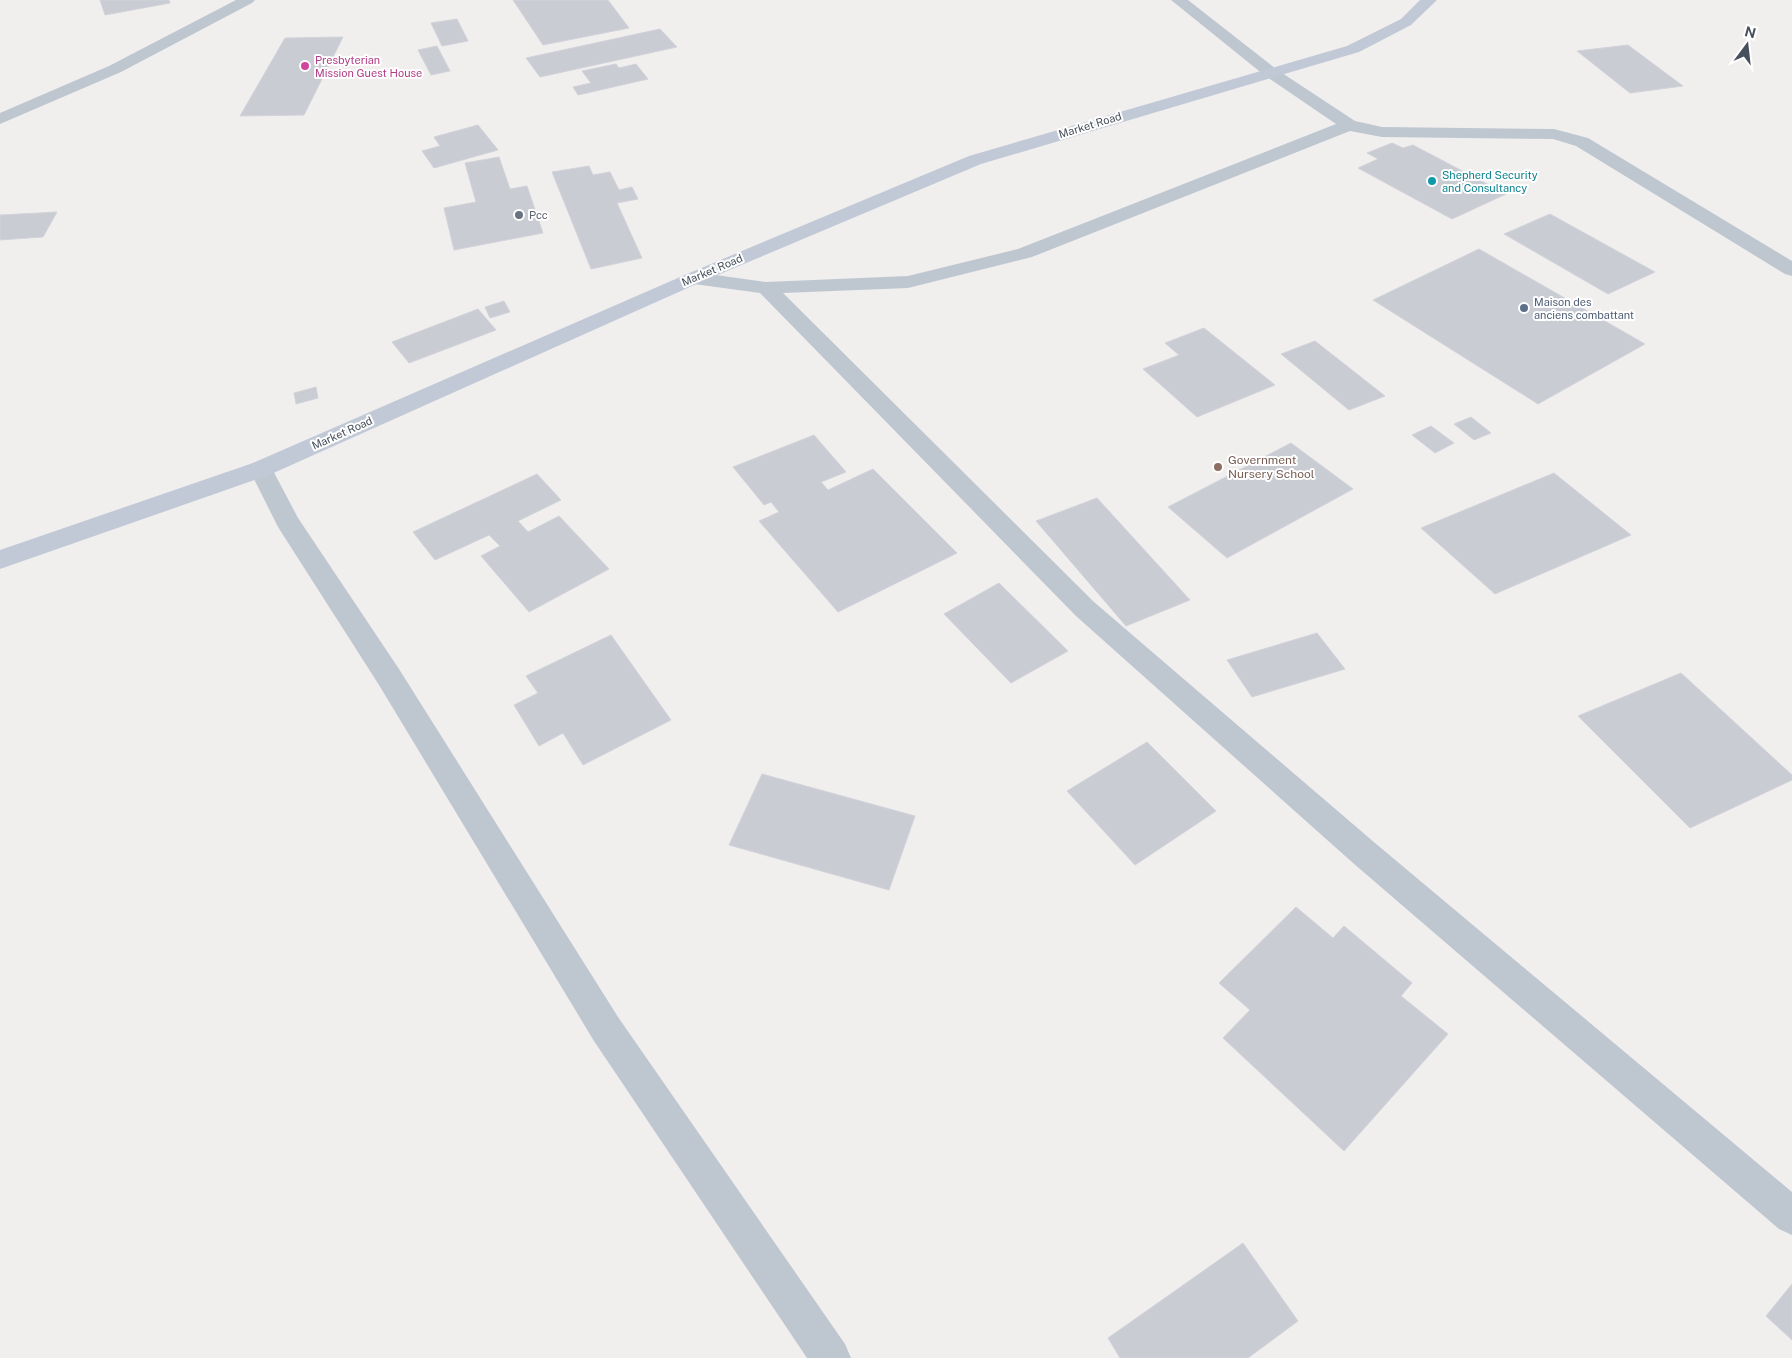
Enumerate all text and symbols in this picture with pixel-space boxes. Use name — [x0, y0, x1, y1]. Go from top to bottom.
north arrow — [1722, 20, 1772, 70]
text: N — [1743, 23, 1758, 42]
place label: Presbyterian Mission Guest House — [315, 54, 422, 79]
marker: Presbyterian Mission Guest House — [299, 60, 311, 72]
street label: Market Road — [1057, 110, 1123, 140]
place label: Shepherd Security and Consultancy — [1442, 169, 1538, 194]
marker: Shepherd Security and Consultancy — [1426, 175, 1438, 187]
marker: Pcc — [513, 209, 525, 221]
place label: Pcc — [529, 209, 548, 221]
street label: Market Road — [680, 252, 744, 288]
place label: Maison des anciens combattant — [1534, 296, 1634, 321]
marker: Maison des anciens combattant — [1518, 302, 1530, 314]
street label: Market Road — [310, 414, 374, 452]
place label: Government Nursery School — [1228, 453, 1315, 481]
marker: Government Nursery School — [1212, 461, 1224, 473]

